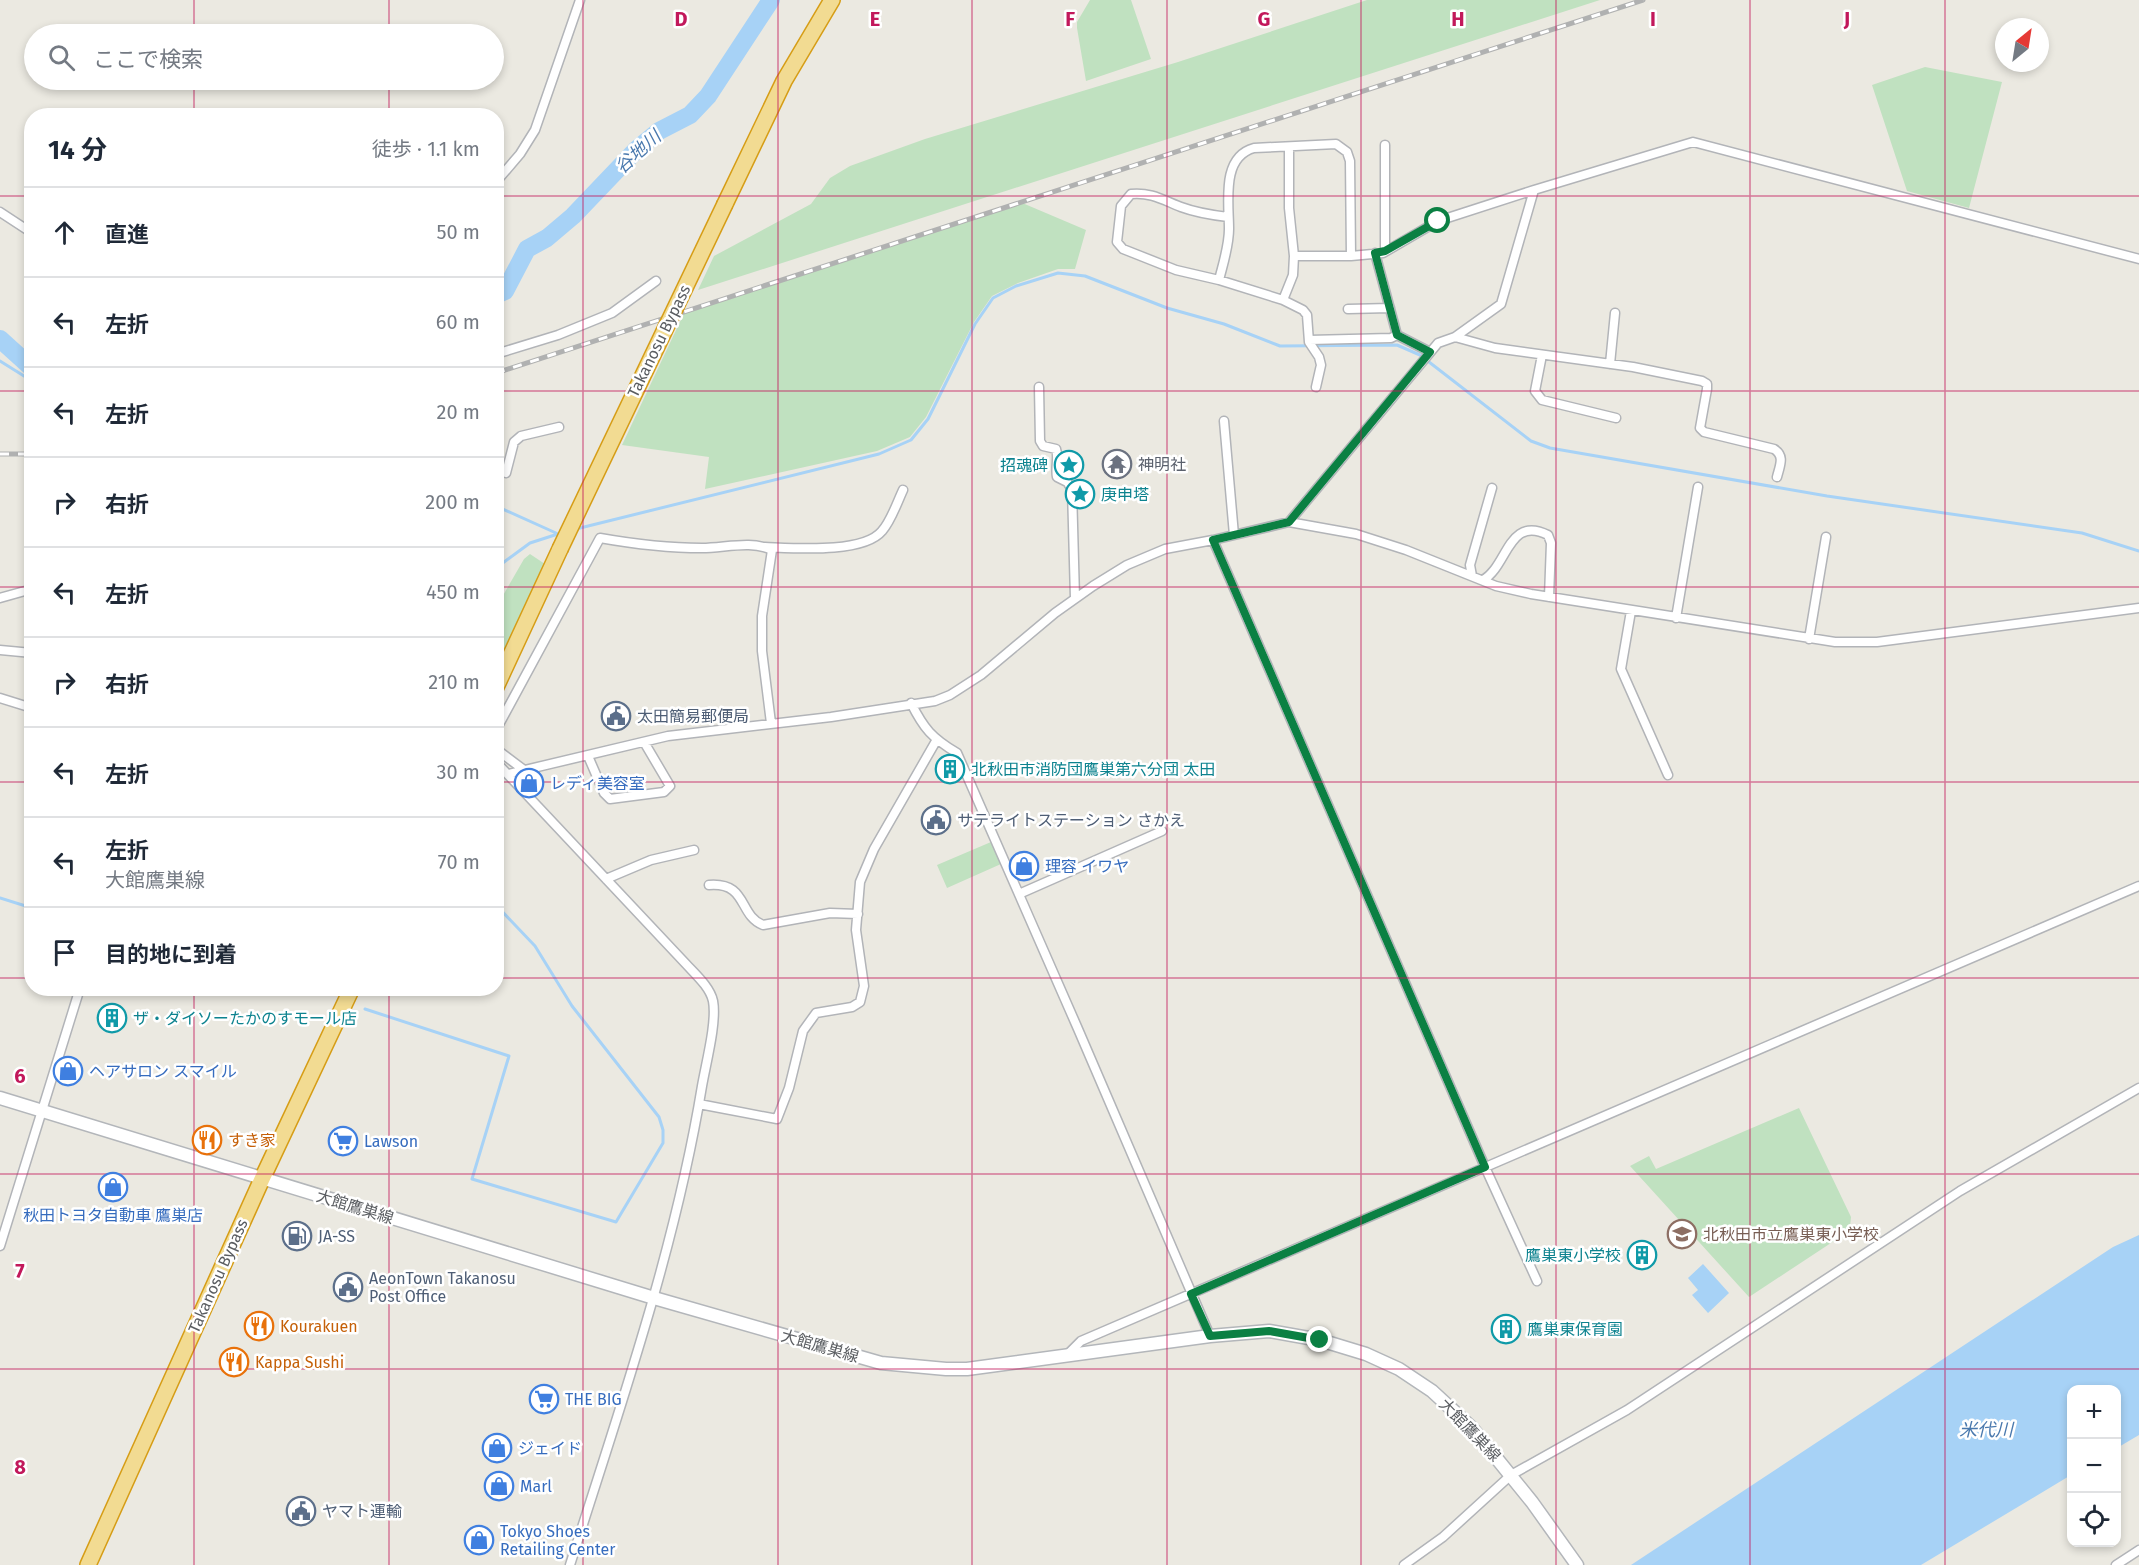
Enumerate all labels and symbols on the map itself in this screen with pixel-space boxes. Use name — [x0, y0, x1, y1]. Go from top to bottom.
text: D — [674, 7, 688, 31]
text: E — [870, 7, 880, 31]
text: F — [1065, 7, 1075, 31]
text: G — [1258, 7, 1270, 31]
text: H — [1451, 7, 1465, 31]
text: I — [1650, 7, 1656, 31]
text: J — [1843, 7, 1850, 31]
north arrow — [1995, 18, 2049, 72]
water label: 谷地川 — [611, 124, 667, 178]
route start — [1424, 207, 1450, 233]
street label: Takanosu Bypass — [624, 282, 694, 400]
temple icon: 神明社 — [1101, 448, 1133, 480]
place icon: 招魂碑 — [1053, 449, 1085, 481]
place label: 神明社 — [1138, 455, 1186, 474]
place label: 招魂碑 — [1000, 456, 1048, 475]
place icon: 庚申塔 — [1064, 478, 1096, 510]
place label: 庚申塔 — [1101, 485, 1149, 504]
public building icon: 太田簡易郵便局 — [600, 700, 632, 732]
place label: 太田簡易郵便局 — [637, 707, 749, 726]
building icon: 北秋田市消防団鷹巣第六分団 太田 — [934, 753, 966, 785]
place label: 北秋田市消防団鷹巣第六分団 太田 — [971, 760, 1215, 779]
shop icon: レディ美容室 — [513, 767, 545, 799]
place label: レディ美容室 — [550, 774, 645, 793]
public building icon: サテライトステーション さかえ — [920, 804, 952, 836]
place label: サテライトステーション さかえ — [957, 811, 1185, 830]
shop icon: 理容 イワヤ — [1008, 850, 1040, 882]
place label: 理容 イワヤ — [1045, 857, 1129, 876]
building icon: ザ・ダイソーたかのすモール店 — [96, 1002, 128, 1034]
place label: ザ・ダイソーたかのすモール店 — [133, 1009, 357, 1028]
shop icon: ヘアサロン スマイル — [52, 1055, 84, 1087]
place label: ヘアサロン スマイル — [89, 1062, 237, 1081]
text: 6 — [14, 1064, 26, 1088]
restaurant icon: すき家 — [191, 1124, 223, 1156]
supermarket icon: Lawson — [327, 1125, 359, 1157]
place label: すき家 — [228, 1131, 276, 1150]
place label: Lawson — [364, 1132, 418, 1151]
shop icon: 秋田トヨタ自動車 鷹巣店 — [97, 1171, 129, 1203]
street label: 大館鷹巣線 — [314, 1186, 396, 1228]
place label: 秋田トヨタ自動車 鷹巣店 — [23, 1206, 203, 1225]
street label: Takanosu Bypass — [184, 1216, 252, 1336]
school or university icon: 北秋田市立鷹巣東小学校 — [1666, 1218, 1698, 1250]
fuel station icon: JA-SS — [281, 1220, 313, 1252]
place label: 北秋田市立鷹巣東小学校 — [1703, 1225, 1879, 1244]
place label: JA-SS — [318, 1227, 355, 1246]
building icon: 鷹巣東小学校 — [1626, 1239, 1658, 1271]
place label: 鷹巣東小学校 — [1525, 1246, 1621, 1265]
text: 7 — [15, 1259, 25, 1283]
place label: AeonTown Takanosu Post Office — [369, 1269, 516, 1306]
public building icon: AeonTown Takanosu Post Office — [332, 1271, 364, 1303]
restaurant icon: Kourakuen — [243, 1310, 275, 1342]
building icon: 鷹巣東保育園 — [1490, 1313, 1522, 1345]
place label: Kourakuen — [280, 1317, 358, 1336]
place label: 鷹巣東保育園 — [1527, 1320, 1623, 1339]
street label: 大館鷹巣線 — [779, 1326, 861, 1366]
route end — [1306, 1326, 1332, 1352]
restaurant icon: Kappa Sushi — [218, 1346, 250, 1378]
place label: Kappa Sushi — [255, 1353, 344, 1372]
supermarket icon: THE BIG — [528, 1383, 560, 1415]
place label: THE BIG — [565, 1390, 622, 1409]
street label: 大館鷹巣線 — [1435, 1395, 1505, 1465]
water label: 米代川 — [1959, 1419, 2015, 1441]
shop icon: ジェイド — [481, 1432, 513, 1464]
place label: ジェイド — [518, 1439, 582, 1458]
text: 8 — [14, 1455, 26, 1479]
shop icon: Marl — [483, 1470, 515, 1502]
place label: Marl — [520, 1477, 552, 1496]
public building icon: ヤマト運輸 — [285, 1495, 317, 1527]
place label: ヤマト運輸 — [322, 1502, 402, 1521]
place label: Tokyo Shoes Retailing Center — [500, 1522, 616, 1559]
shop icon: Tokyo Shoes Retailing Center — [463, 1524, 495, 1556]

